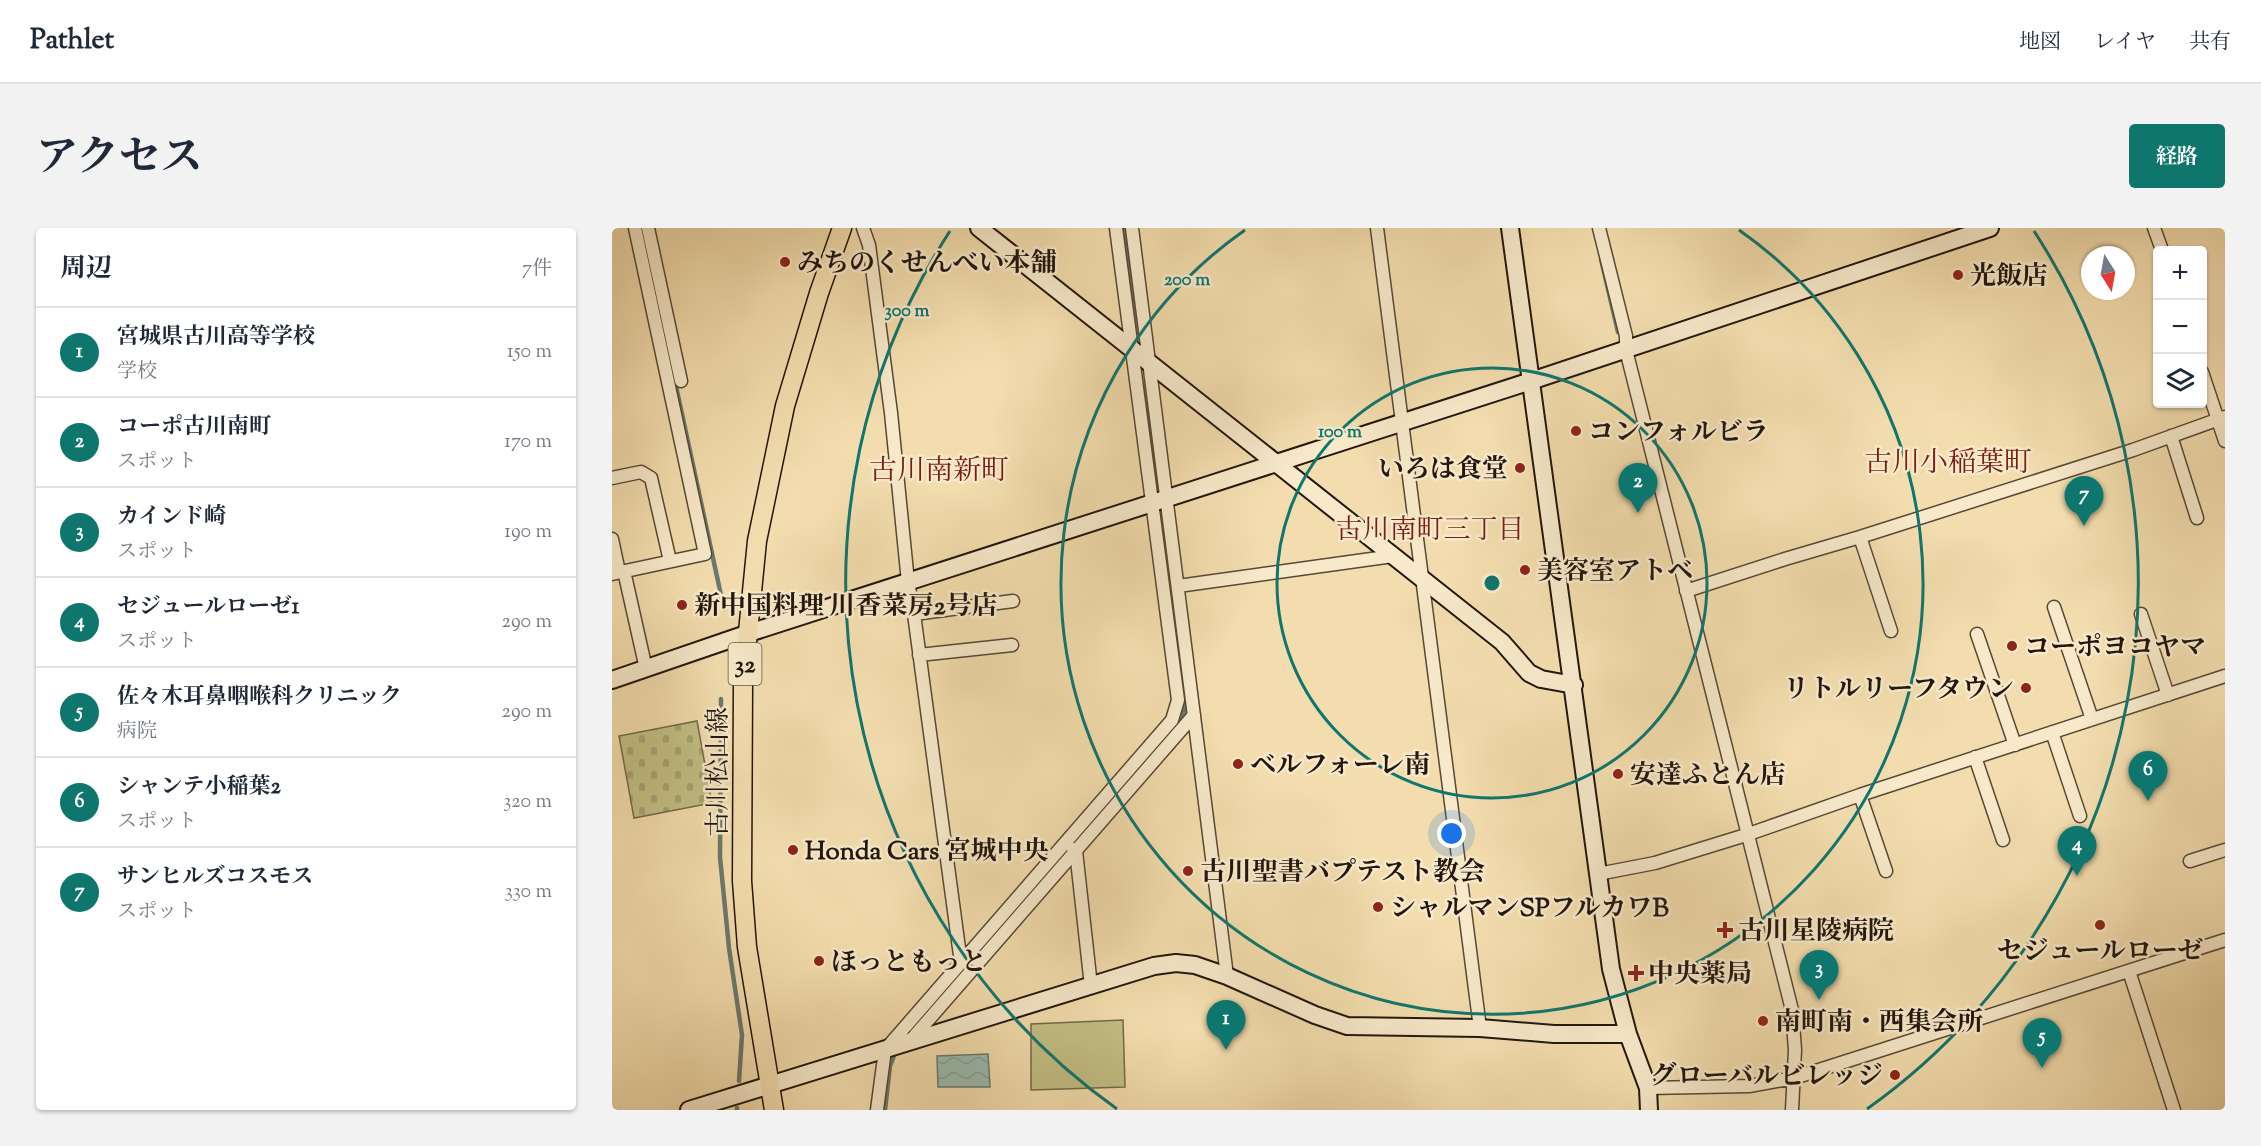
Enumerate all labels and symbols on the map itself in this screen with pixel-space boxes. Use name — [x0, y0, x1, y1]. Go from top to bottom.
place label: みちのくせんべい本舗 — [797, 246, 1056, 283]
north arrow — [2081, 246, 2135, 300]
marker: みちのくせんべい本舗 — [778, 255, 792, 269]
place label: 光飯店 — [1970, 259, 2048, 296]
text: 200 m — [1164, 268, 1210, 294]
marker: 光飯店 — [1951, 268, 1965, 282]
text: 300 m — [885, 299, 930, 325]
place label: コンフォルビラ — [1588, 415, 1769, 452]
text: 100 m — [1318, 420, 1362, 446]
marker: コンフォルビラ — [1569, 424, 1583, 438]
district label: 古川小稲葉町 — [1864, 444, 2032, 484]
district label: 古川南新町 — [869, 452, 1009, 492]
place label: いろは食堂 — [1378, 452, 1508, 489]
marker: いろは食堂 — [1513, 461, 1527, 475]
pin: 2 — [1618, 464, 1658, 513]
pin: 7 — [2064, 476, 2104, 526]
district label: 古川南町三丁目 — [1336, 512, 1525, 551]
place label: 美容室アトベ — [1537, 554, 1693, 591]
marker: 美容室アトベ — [1518, 563, 1532, 577]
centre of rings — [1482, 573, 1502, 593]
place label: 新中国料理 川香菜房2号店 — [694, 589, 998, 626]
marker: 新中国料理 川香菜房2号店 — [675, 598, 689, 612]
place label: コーポヨコヤマ — [2024, 630, 2206, 667]
marker: コーポヨコヤマ — [2005, 639, 2019, 653]
road number: 32 — [728, 643, 762, 685]
place label: リトルリーフタウン — [1783, 672, 2014, 709]
marker: リトルリーフタウン — [2019, 681, 2033, 695]
street label: 古川松山線 — [701, 707, 738, 837]
place label: ベルフォーレ南 — [1250, 748, 1430, 785]
pin: 6 — [2128, 752, 2168, 801]
marker: ベルフォーレ南 — [1231, 757, 1245, 771]
place label: 安達ふとん店 — [1630, 758, 1786, 795]
marker: 安達ふとん店 — [1611, 767, 1625, 781]
your location — [1437, 819, 1466, 848]
pin: 4 — [2058, 826, 2096, 876]
place label: Honda Cars 宮城中央 — [805, 834, 1049, 871]
marker: Honda Cars 宮城中央 — [786, 843, 800, 857]
place label: 古川聖書バプテスト教会 — [1200, 855, 1485, 892]
marker: 古川聖書バプテスト教会 — [1181, 864, 1195, 878]
place label: シャルマンSPフルカワB — [1390, 891, 1670, 928]
marker: シャルマンSPフルカワB — [1371, 900, 1385, 914]
place label: 古川星陵病院 — [1738, 914, 1894, 951]
marker: セジュールローゼ — [2093, 918, 2107, 932]
marker: 古川星陵病院 — [1716, 921, 1734, 939]
place label: セジュールローゼ — [1997, 934, 2203, 971]
place label: ほっともっと — [831, 945, 987, 982]
pin: 3 — [1800, 950, 1838, 1000]
marker: ほっともっと — [812, 954, 826, 968]
place label: 中央薬局 — [1648, 957, 1752, 994]
marker: 中央薬局 — [1629, 966, 1643, 980]
pin: 1 — [1206, 1000, 1246, 1050]
place label: 南町南・西集会所 — [1775, 1005, 1983, 1042]
marker: 南町南・西集会所 — [1756, 1014, 1770, 1028]
pin: 5 — [2022, 1018, 2062, 1068]
place label: グローバルビレッジ — [1651, 1059, 1883, 1096]
marker: グローバルビレッジ — [1888, 1068, 1902, 1082]

